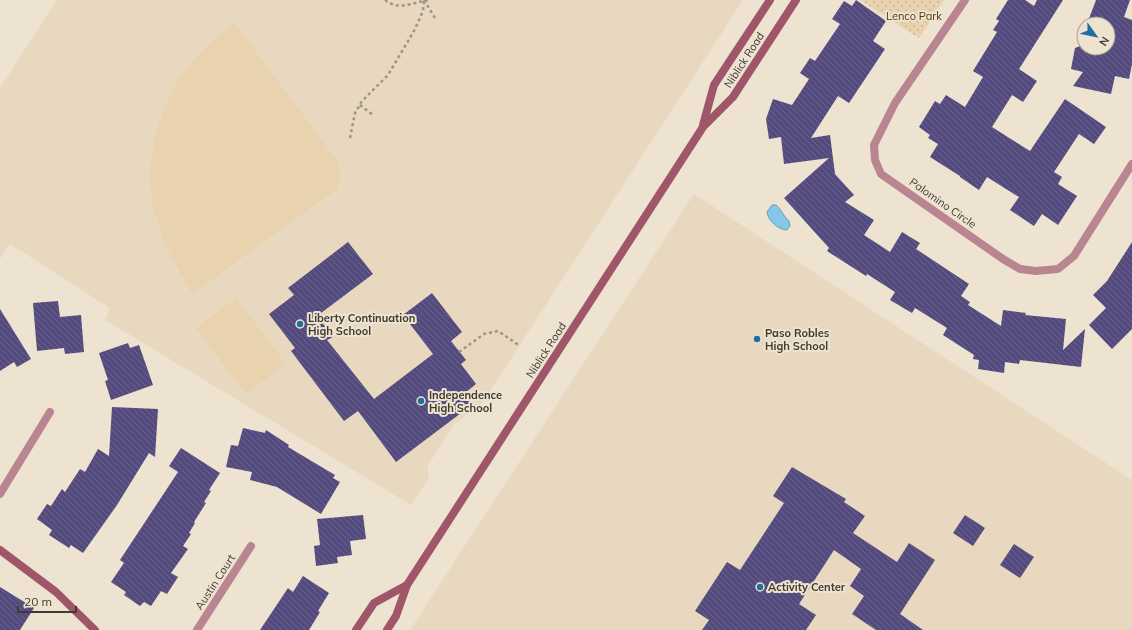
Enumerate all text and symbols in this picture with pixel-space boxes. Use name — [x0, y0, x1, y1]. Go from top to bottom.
park label: Lenco Park — [886, 9, 942, 23]
north arrow — [1076, 16, 1116, 56]
street label: Niblick Road — [721, 30, 767, 90]
text: N — [1096, 34, 1113, 49]
street label: Palomino Circle — [907, 175, 979, 231]
place label: Liberty Continuation High School — [308, 311, 415, 338]
marker: Liberty Continuation High School — [295, 319, 305, 329]
street label: Niblick Road — [523, 320, 569, 380]
place label: Paso Robles High School — [765, 326, 830, 353]
marker: Paso Robles High School — [752, 334, 762, 344]
place label: Independence High School — [429, 388, 502, 415]
marker: Independence High School — [416, 396, 426, 406]
street label: Austin Court — [192, 551, 238, 612]
place label: Activity Center — [768, 580, 846, 594]
marker: Activity Center — [755, 582, 765, 592]
scale bar — [18, 588, 76, 614]
text: 20 m — [24, 594, 52, 609]

